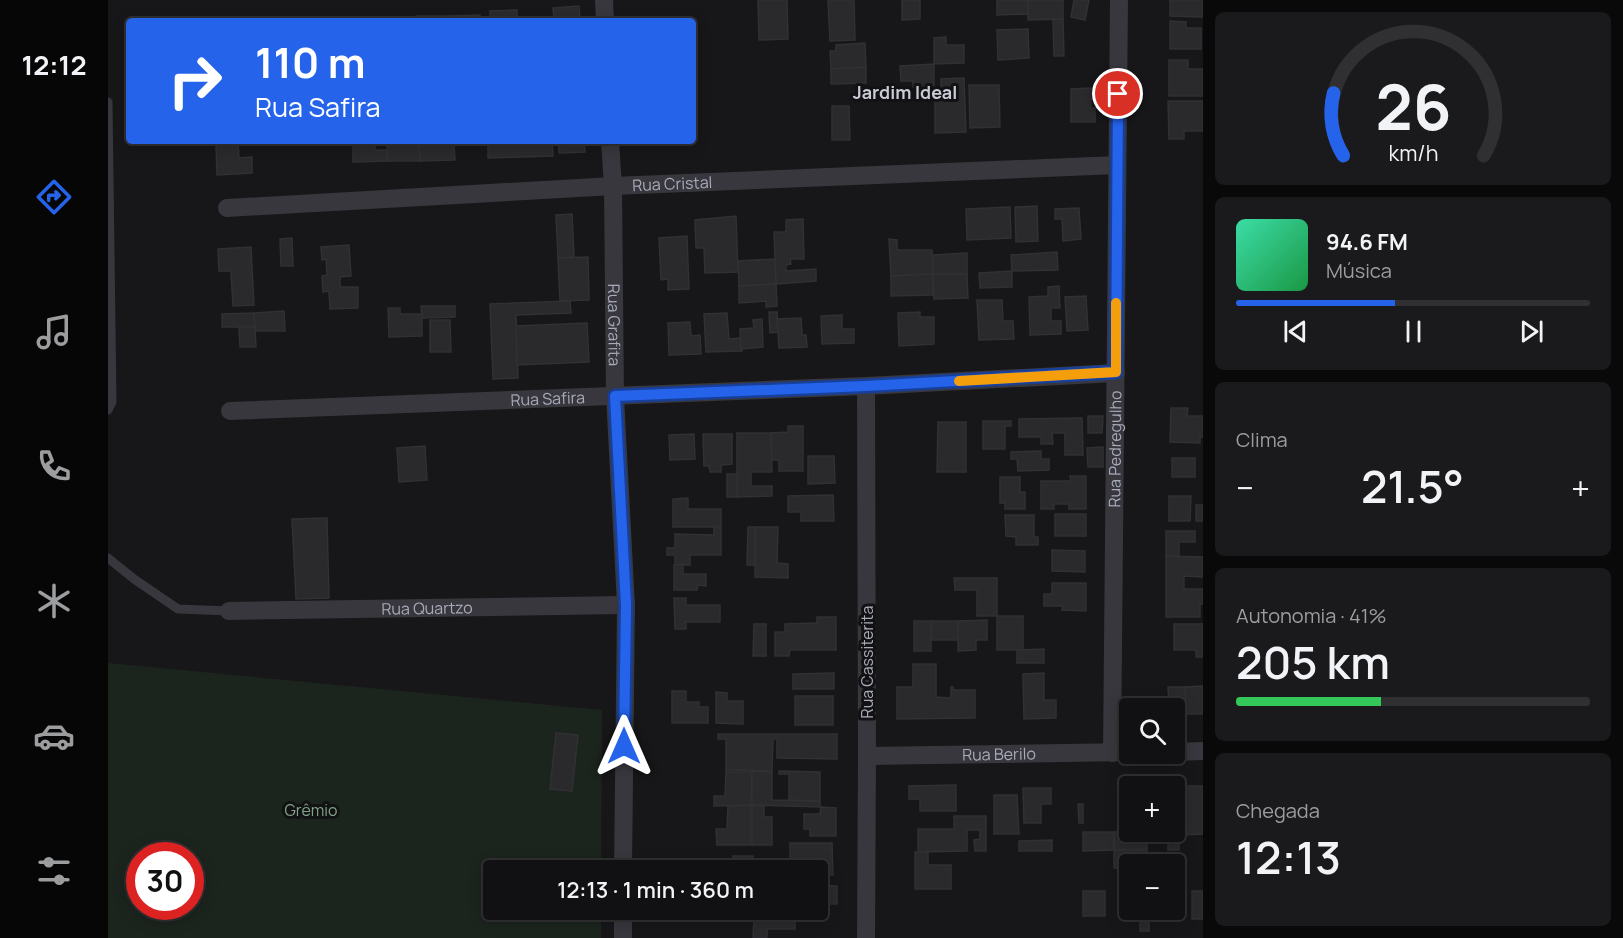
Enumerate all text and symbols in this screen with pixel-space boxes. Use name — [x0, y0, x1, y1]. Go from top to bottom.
text: 110 m — [255, 33, 366, 91]
icon: right — [156, 42, 234, 120]
text: 12:12 — [21, 46, 87, 83]
text: 26 — [1375, 63, 1451, 149]
pin — [1092, 68, 1143, 119]
icon: arrive — [1101, 77, 1134, 110]
district label: Jardim Ideal — [853, 80, 957, 104]
text: Rua Safira — [255, 88, 381, 125]
text: km/h — [1388, 138, 1438, 167]
street label: Rua Cristal — [632, 171, 713, 196]
icon: directions — [33, 176, 75, 218]
text: 94.6 FM — [1326, 227, 1408, 257]
text: Música — [1326, 257, 1392, 284]
street label: Rua Grafita — [603, 284, 626, 366]
icon: music — [33, 311, 75, 353]
icon: previous — [1279, 315, 1312, 348]
icon: pause — [1397, 315, 1430, 348]
icon: next — [1515, 315, 1548, 348]
street label: Rua Safira — [510, 386, 585, 411]
street label: Rua Pedregulho — [1103, 390, 1126, 508]
text: Clima — [1236, 426, 1288, 453]
icon: phone — [33, 445, 75, 487]
text: 21.5° — [1361, 455, 1464, 517]
text: − — [1236, 465, 1254, 510]
text: + — [1571, 465, 1590, 510]
icon: climate — [33, 580, 75, 622]
street label: Rua Quartzo — [381, 596, 473, 620]
text: Autonomia · 41% — [1236, 602, 1387, 629]
street label: Rua Cassiterita — [856, 606, 878, 718]
text: 205 km — [1236, 631, 1390, 693]
map controls — [1119, 698, 1185, 920]
button: search — [1119, 698, 1185, 764]
position arrow — [592, 714, 656, 778]
icon: car — [33, 715, 75, 757]
street label: Rua Berilo — [962, 742, 1036, 766]
button: + — [1119, 776, 1185, 842]
text: Chegada — [1236, 797, 1320, 824]
park label: Grêmio — [285, 799, 337, 821]
text: 12:13 — [1236, 826, 1341, 888]
speed limit sign: 30 — [126, 842, 204, 920]
icon: filters — [33, 850, 75, 892]
button: − — [1119, 854, 1185, 920]
text: 12:13 · 1 min · 360 m — [557, 875, 754, 905]

